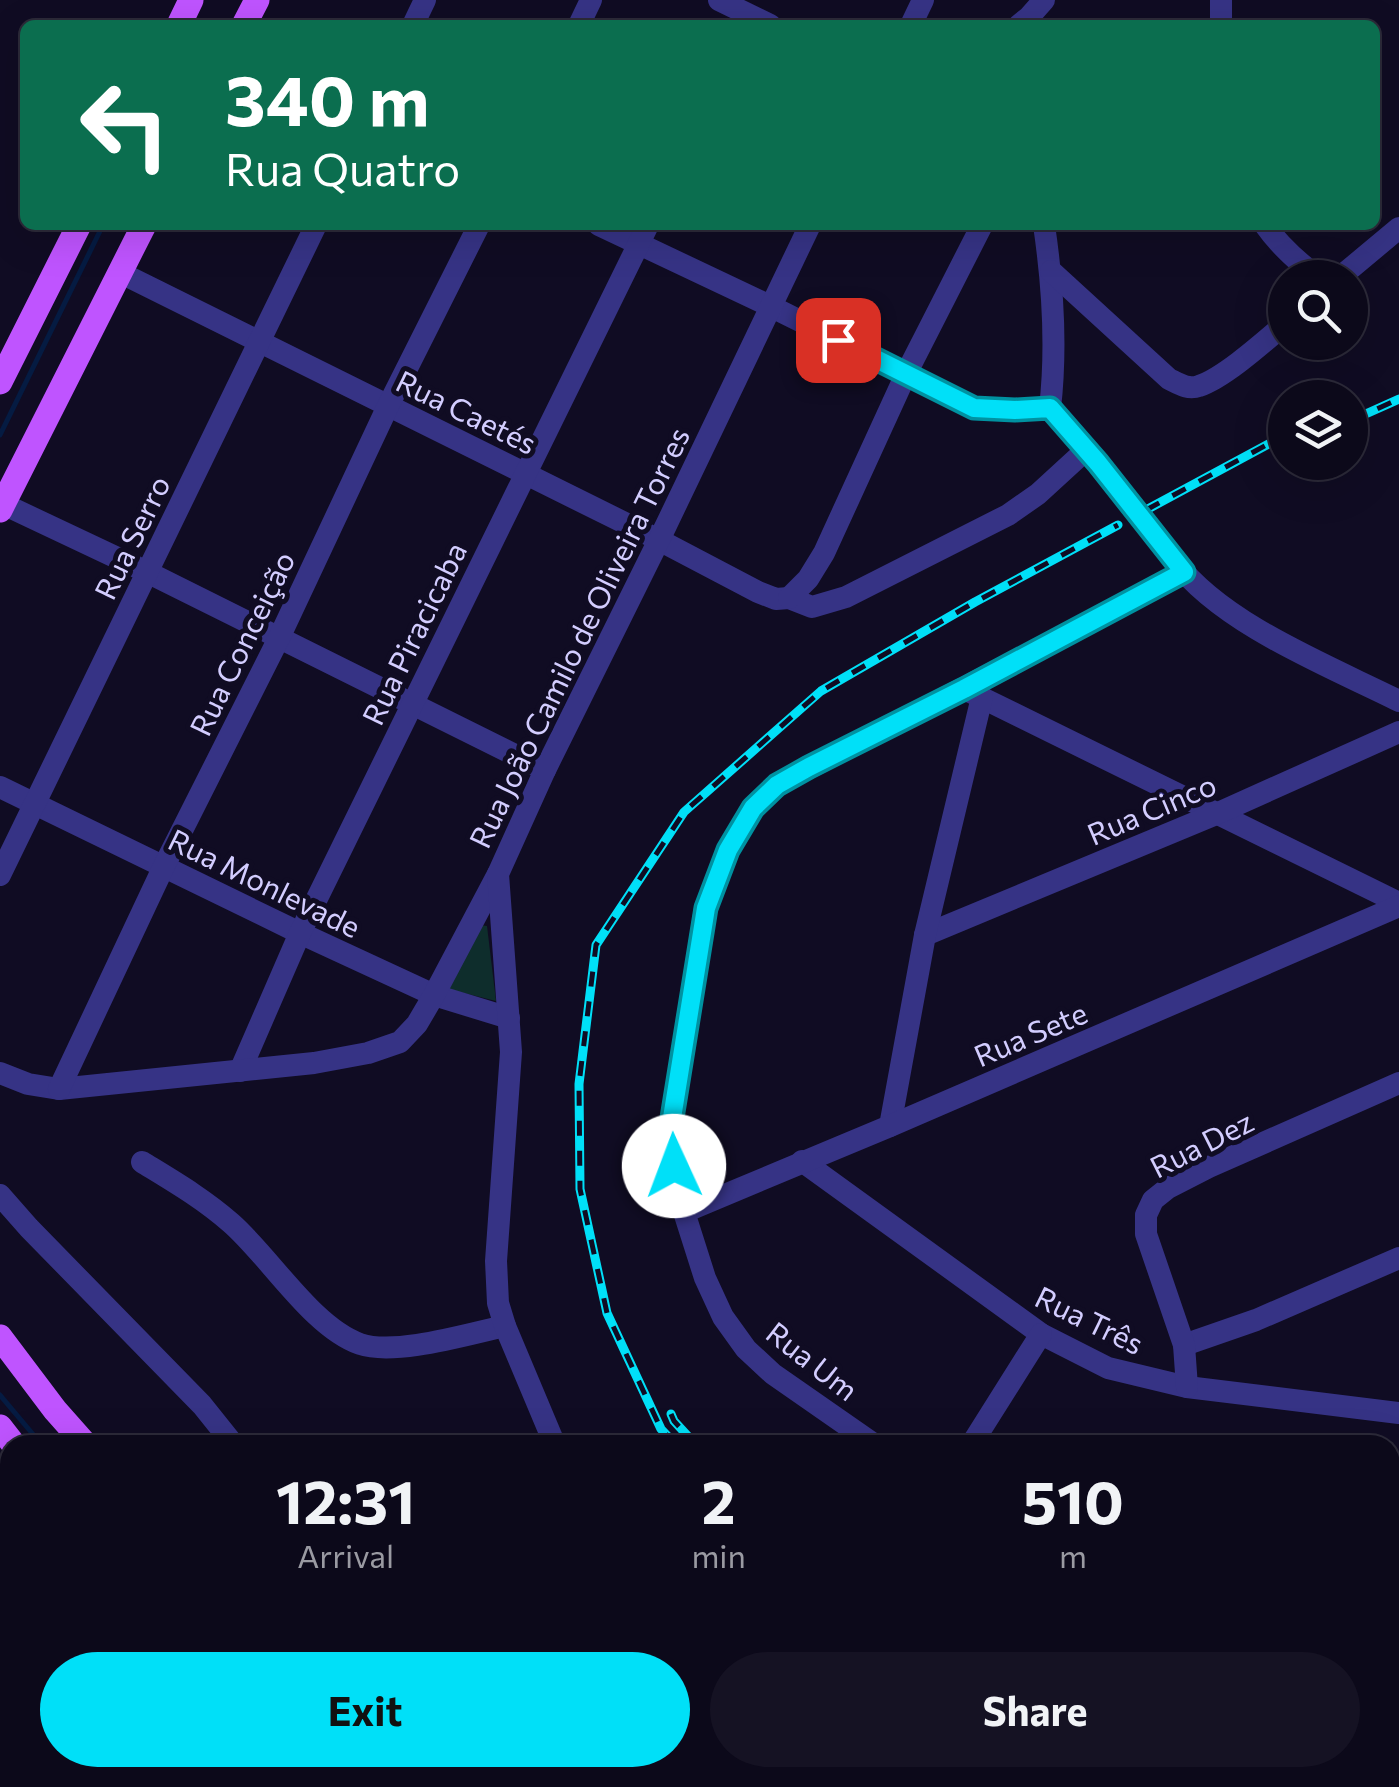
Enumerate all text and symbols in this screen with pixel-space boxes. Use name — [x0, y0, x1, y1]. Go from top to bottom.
text: 340 m — [225, 55, 430, 140]
icon: left — [60, 60, 190, 190]
text: Rua Quatro — [225, 140, 460, 195]
map controls — [1268, 260, 1368, 480]
button: search — [1268, 260, 1368, 360]
pin — [796, 298, 881, 383]
icon: arrive — [811, 313, 866, 368]
street label: Rua Caetés — [391, 361, 543, 461]
button: layers — [1268, 380, 1368, 480]
street label: Rua João Camilo de Oliveira Torres — [460, 421, 696, 853]
street label: Rua Serro — [85, 469, 177, 605]
street label: Rua Piracicaba — [353, 536, 473, 730]
street label: Rua Conceição — [180, 545, 302, 741]
street label: Rua Cinco — [1081, 764, 1221, 852]
street label: Rua Monlevade — [163, 820, 367, 944]
street label: Rua Sete — [968, 993, 1092, 1073]
street label: Rua Dez — [1143, 1101, 1259, 1185]
position arrow — [622, 1114, 726, 1218]
street label: Rua Três — [1030, 1277, 1150, 1361]
street label: Rua Um — [760, 1313, 866, 1407]
text: 12:31 — [276, 1463, 415, 1536]
text: 2 — [702, 1463, 736, 1536]
text: 510 — [1022, 1463, 1124, 1536]
text: Arrival — [297, 1535, 394, 1575]
text: min — [691, 1535, 746, 1575]
text: m — [1059, 1535, 1087, 1575]
button: Exit — [40, 1652, 690, 1767]
button: Share — [710, 1652, 1360, 1767]

